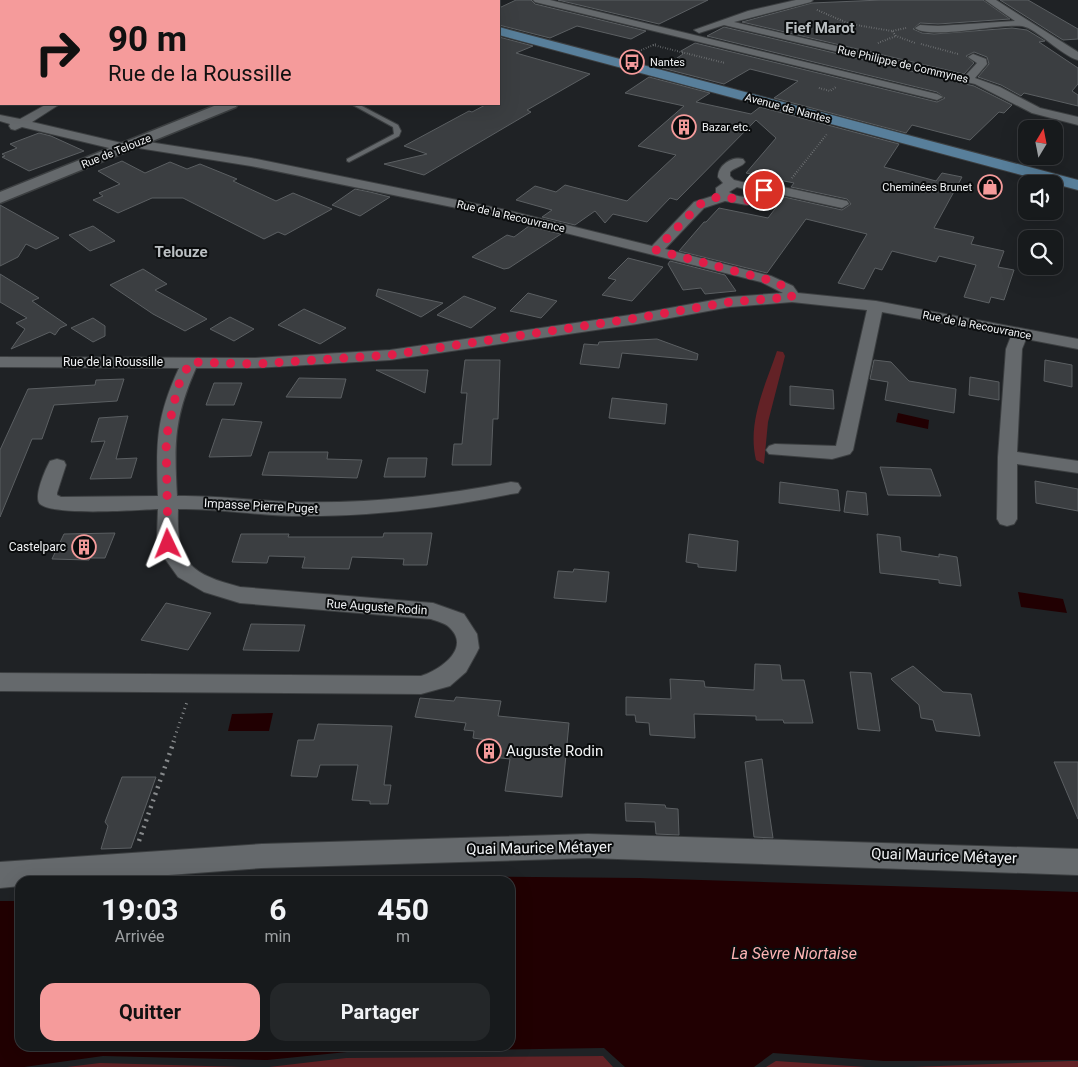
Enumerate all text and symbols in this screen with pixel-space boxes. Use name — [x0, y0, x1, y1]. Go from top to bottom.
text: 90 m — [108, 19, 187, 60]
district label: Fief Marot — [785, 19, 855, 37]
icon: right — [25, 20, 90, 85]
street label: Rue Philippe de Commynes — [836, 43, 970, 86]
bus stop icon: Nantes — [619, 49, 645, 75]
place label: Nantes — [650, 56, 685, 69]
text: Rue de la Roussille — [108, 61, 292, 86]
street label: Avenue de Nantes — [743, 91, 833, 126]
building icon: Bazar etc. — [671, 114, 697, 140]
north arrow — [1018, 120, 1062, 165]
map controls — [1018, 120, 1063, 275]
place label: Bazar etc. — [702, 121, 751, 134]
street label: Rue de Telouze — [79, 132, 153, 171]
pin — [743, 169, 785, 211]
shop icon: Cheminées Brunet — [977, 174, 1003, 200]
button: sound — [1018, 175, 1063, 220]
icon: arrive — [750, 176, 778, 204]
place label: Cheminées Brunet — [882, 181, 972, 194]
street label: Rue de la Recouvrance — [455, 198, 566, 235]
button: search — [1018, 230, 1063, 275]
district label: Telouze — [154, 243, 208, 261]
street label: Rue de la Recouvrance — [921, 309, 1033, 342]
street label: Rue de la Roussille — [63, 355, 163, 369]
street label: Impasse Pierre Puget — [204, 496, 318, 516]
position arrow — [141, 517, 193, 569]
building icon: Castelparc — [71, 534, 97, 560]
place label: Castelparc — [9, 540, 66, 554]
street label: Rue Auguste Rodin — [326, 596, 428, 618]
building icon: Auguste Rodin — [476, 738, 502, 764]
place label: Auguste Rodin — [506, 742, 603, 760]
street label: Quai Maurice Métayer — [466, 838, 612, 858]
street label: Quai Maurice Métayer — [871, 844, 1017, 868]
text: 19:03 — [101, 892, 178, 927]
text: 6 — [269, 892, 286, 927]
text: 450 — [377, 892, 429, 927]
text: Arrivée — [115, 927, 165, 946]
text: min — [264, 927, 291, 946]
text: m — [396, 927, 410, 946]
water label: La Sèvre Niortaise — [731, 944, 857, 963]
button: Quitter — [40, 983, 260, 1041]
button: Partager — [270, 983, 490, 1041]

